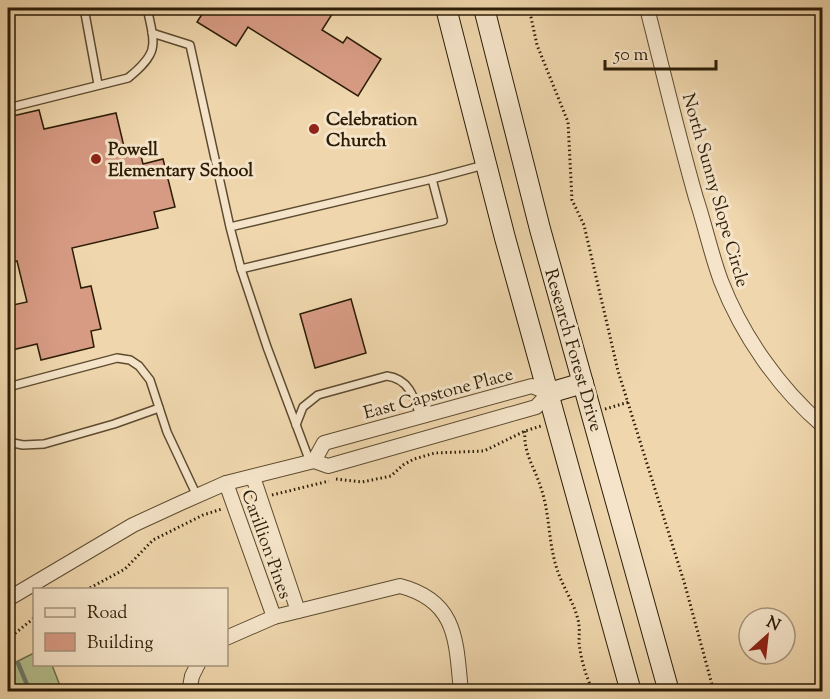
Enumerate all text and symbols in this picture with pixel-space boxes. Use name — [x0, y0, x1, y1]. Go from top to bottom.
scale bar — [605, 33, 716, 71]
text: 50 m — [613, 43, 649, 69]
street label: North Sunny Slope Circle — [674, 91, 754, 291]
place label: Celebration Church — [326, 108, 418, 155]
marker: Celebration Church — [307, 122, 321, 136]
place label: Powell Elementary School — [108, 138, 254, 185]
marker: Powell Elementary School — [89, 152, 103, 166]
street label: Research Forest Drive — [536, 266, 608, 435]
street label: East Capstone Place — [361, 362, 516, 427]
street label: Carillion Pines — [233, 486, 297, 603]
legend — [33, 588, 228, 666]
text: Road — [87, 601, 127, 627]
north arrow — [737, 606, 797, 666]
text: N — [762, 612, 784, 638]
text: Building — [87, 631, 153, 657]

